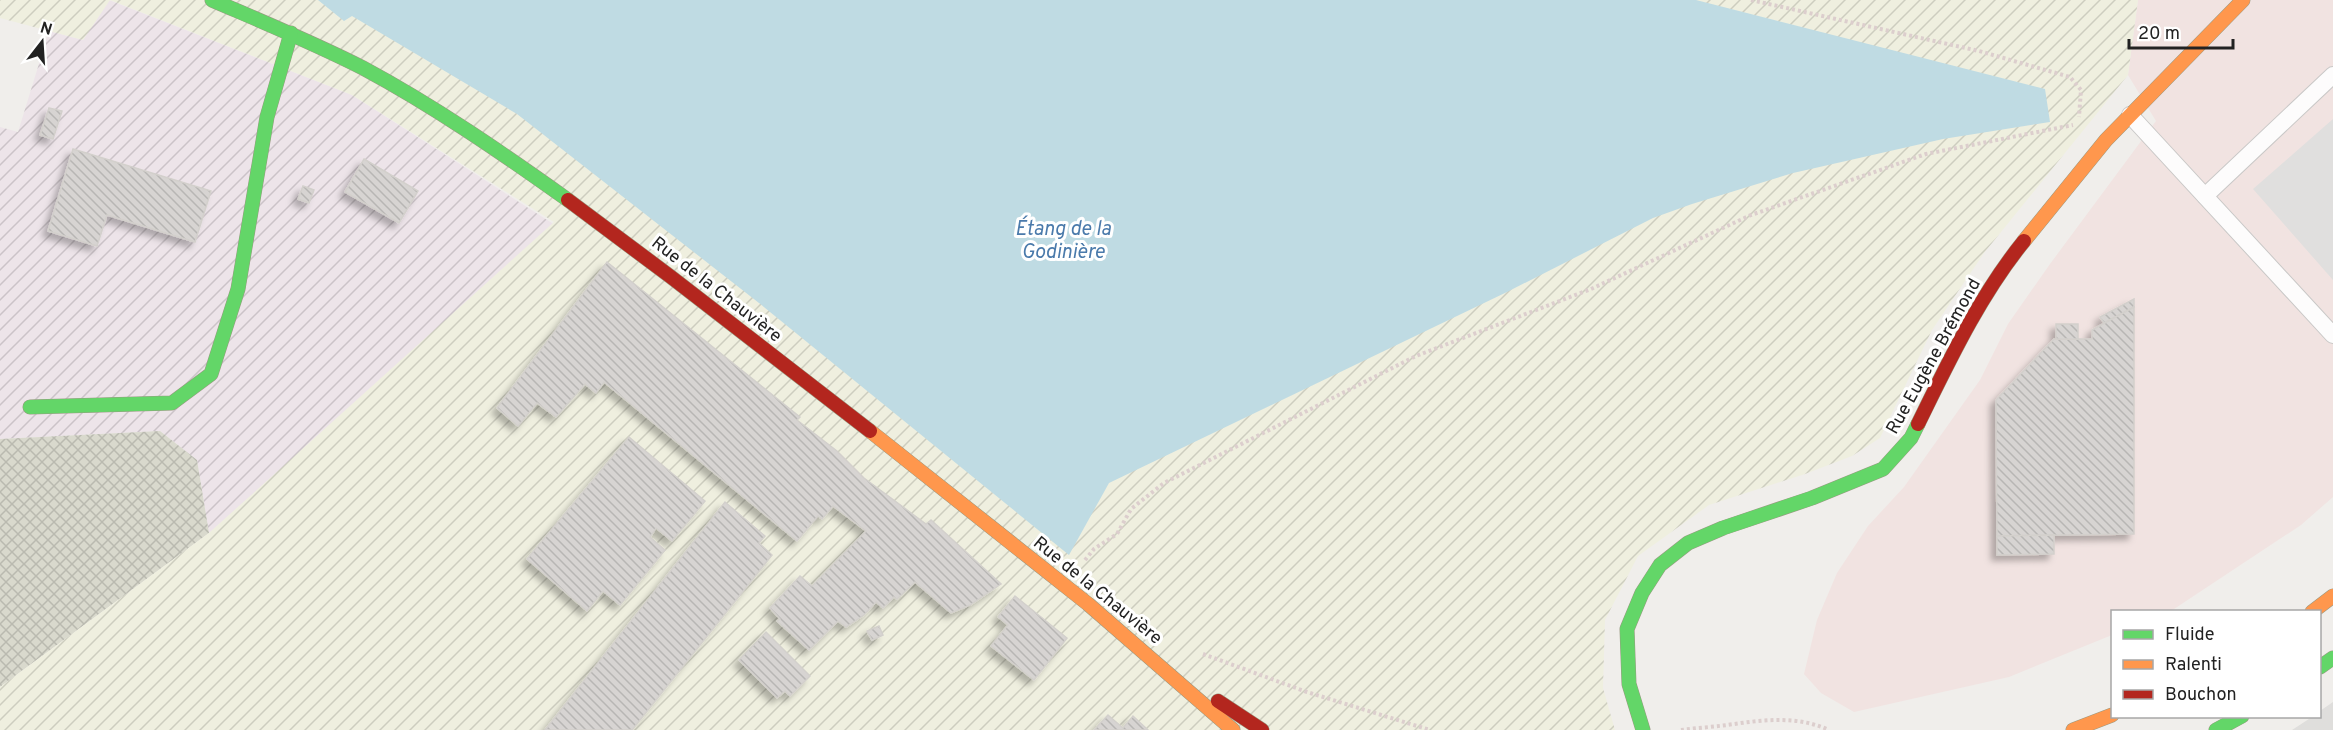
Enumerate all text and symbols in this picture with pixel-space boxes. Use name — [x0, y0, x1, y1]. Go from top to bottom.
north arrow — [12, 12, 72, 72]
scale bar — [2129, 12, 2232, 50]
text: N — [37, 18, 54, 41]
text: 20 m — [2138, 23, 2180, 46]
water label: Étang de la Godinière — [1015, 215, 1112, 266]
street label: Rue de la Chauvière — [646, 232, 786, 348]
street label: Rue Eugène Brémond — [1882, 275, 1987, 439]
street label: Rue de la Chauvière — [1028, 532, 1166, 650]
legend — [2111, 610, 2321, 718]
text: Fluide — [2165, 624, 2214, 647]
text: Ralenti — [2165, 654, 2222, 677]
text: Bouchon — [2165, 684, 2237, 707]

